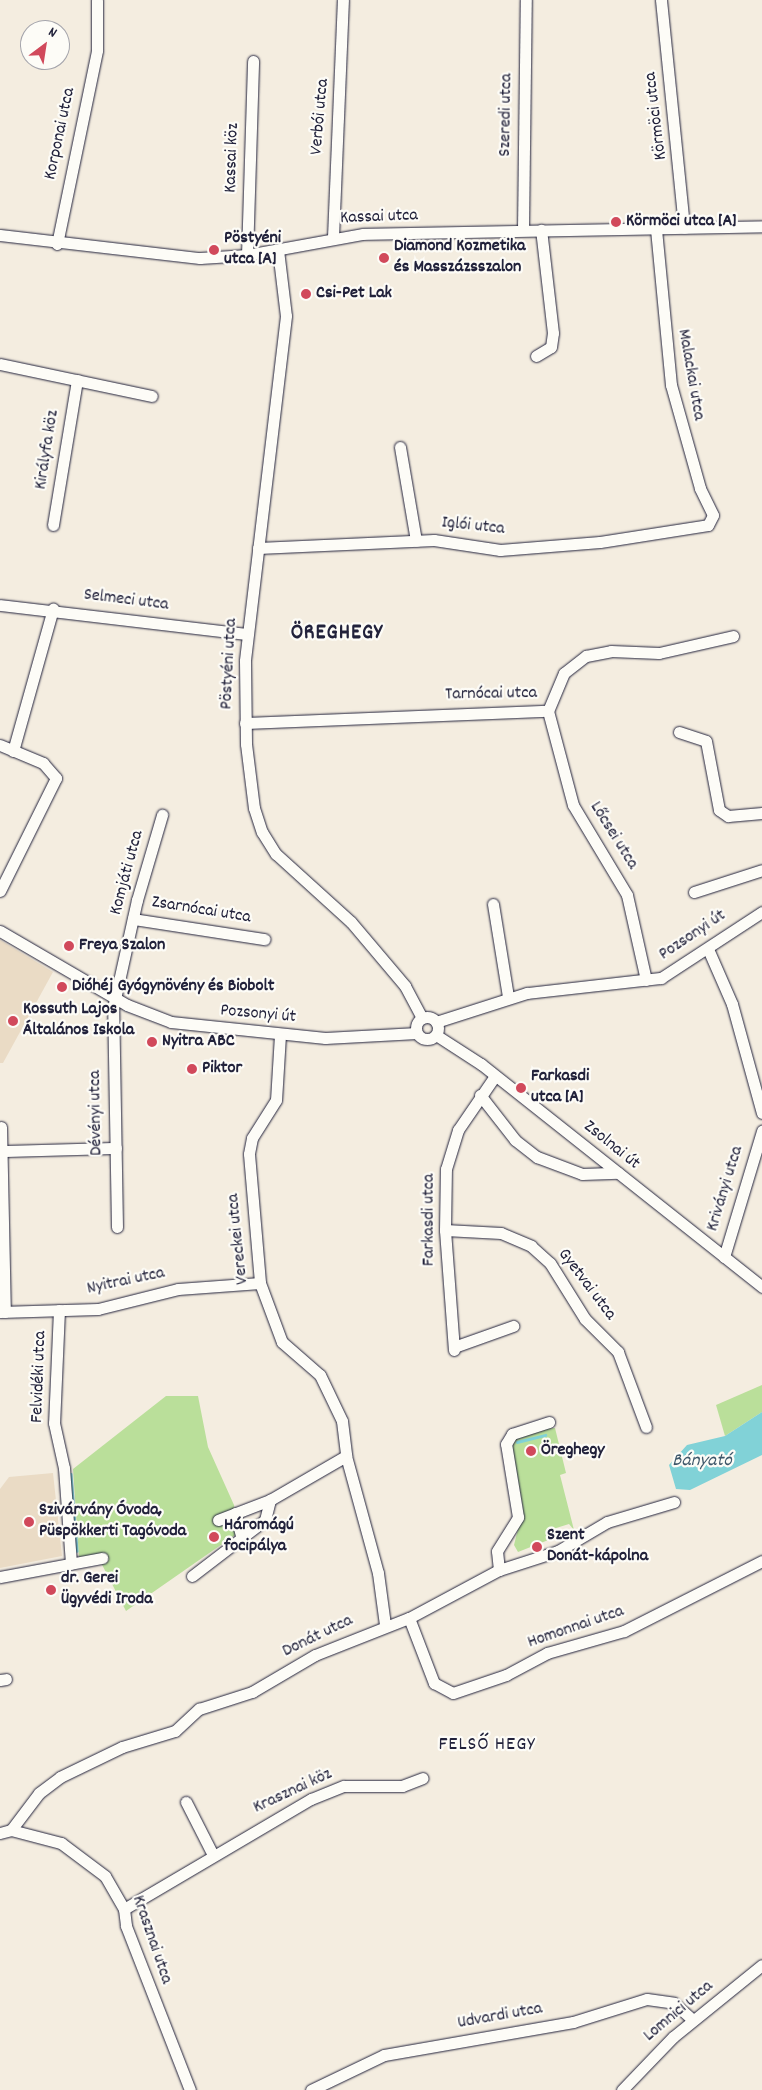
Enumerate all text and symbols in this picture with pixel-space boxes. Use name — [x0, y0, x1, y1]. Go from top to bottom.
north arrow — [20, 20, 70, 70]
text: N — [44, 23, 60, 43]
street label: Körmöci utca — [641, 71, 673, 161]
street label: Szeredi utca — [495, 73, 519, 157]
street label: Verbói utca — [307, 78, 335, 156]
street label: Korponai utca — [41, 86, 81, 182]
street label: Kassai köz — [221, 123, 245, 193]
street label: Kassai utca — [340, 206, 418, 230]
place label: Körmöci utca [A] — [626, 211, 736, 233]
marker: Körmöci utca [A] — [610, 216, 622, 228]
place label: Pöstyéni utca [A] — [224, 229, 281, 272]
place label: Diamond Kozmetika és Masszázsszalon — [394, 237, 525, 280]
marker: Pöstyéni utca [A] — [208, 244, 220, 256]
marker: Diamond Kozmetika és Masszázsszalon — [378, 252, 390, 264]
place label: Csi-Pet Lak — [316, 283, 392, 305]
marker: Csi-Pet Lak — [300, 288, 312, 300]
street label: Malackai utca — [671, 328, 709, 422]
street label: Királyfa köz — [31, 409, 65, 491]
street label: Iglói utca — [440, 513, 506, 541]
street label: Selmeci utca — [82, 585, 170, 617]
street label: Pöstyéni utca — [217, 618, 243, 710]
district label: ÖREGHEGY — [290, 621, 384, 647]
street label: Tarnócai utca — [445, 683, 537, 707]
street label: Lőcsei utca — [584, 798, 642, 874]
street label: Komjáti utca — [106, 828, 150, 918]
street label: Zsarnócai utca — [150, 893, 252, 929]
street label: Pozsonyi út — [655, 906, 731, 966]
place label: Freya Szalon — [79, 935, 165, 957]
marker: Freya Szalon — [63, 940, 75, 952]
place label: Dióhéj Gyógynövény és Biobolt — [72, 976, 274, 998]
marker: Dióhéj Gyógynövény és Biobolt — [56, 981, 68, 993]
place label: Kossuth Lajos Általános Iskola — [23, 1000, 134, 1042]
street label: Pozsonyi út — [219, 1001, 297, 1029]
marker: Kossuth Lajos Általános Iskola — [7, 1015, 19, 1027]
place label: Nyitra ABC — [162, 1031, 235, 1053]
marker: Nyitra ABC — [146, 1036, 158, 1048]
place label: Piktor — [202, 1058, 242, 1080]
marker: Piktor — [186, 1063, 198, 1075]
place label: Farkasdi utca [A] — [531, 1067, 589, 1110]
street label: Dévényi utca — [85, 1070, 109, 1156]
marker: Farkasdi utca [A] — [515, 1082, 527, 1094]
street label: Zsolnai út — [578, 1117, 644, 1175]
street label: Kriványi utca — [703, 1144, 749, 1234]
street label: Farkasdi utca — [419, 1174, 441, 1266]
street label: Vereckei utca — [223, 1193, 255, 1285]
street label: Gyetvai utca — [552, 1245, 620, 1325]
street label: Nyitrai utca — [85, 1263, 167, 1301]
street label: Felvidéki utca — [28, 1331, 52, 1423]
place label: Öreghegy — [541, 1440, 605, 1462]
marker: Öreghegy — [525, 1445, 537, 1457]
water label: Bányató — [672, 1451, 732, 1473]
place label: Szivárvány Óvoda, Püspökkerti Tagóvoda — [39, 1501, 186, 1544]
marker: Szivárvány Óvoda, Püspökkerti Tagóvoda — [23, 1516, 35, 1528]
place label: Háromágú focipálya — [224, 1516, 294, 1558]
place label: Szent Donát-kápolna — [547, 1526, 648, 1568]
marker: Háromágú focipálya — [208, 1531, 220, 1543]
marker: Szent Donát-kápolna — [531, 1541, 543, 1553]
place label: dr. Gerei Ügyvédi Iroda — [61, 1569, 153, 1612]
marker: dr. Gerei Ügyvédi Iroda — [45, 1584, 57, 1596]
street label: Homonnai utca — [525, 1601, 627, 1655]
street label: Donát utca — [279, 1611, 357, 1663]
district label: FELSŐ HEGY — [437, 1733, 537, 1757]
street label: Krasznai köz — [250, 1764, 336, 1820]
street label: Krasznai utca — [126, 1893, 176, 1987]
street label: Lomnici utca — [640, 1977, 718, 2047]
street label: Udvardi utca — [456, 1999, 544, 2035]

